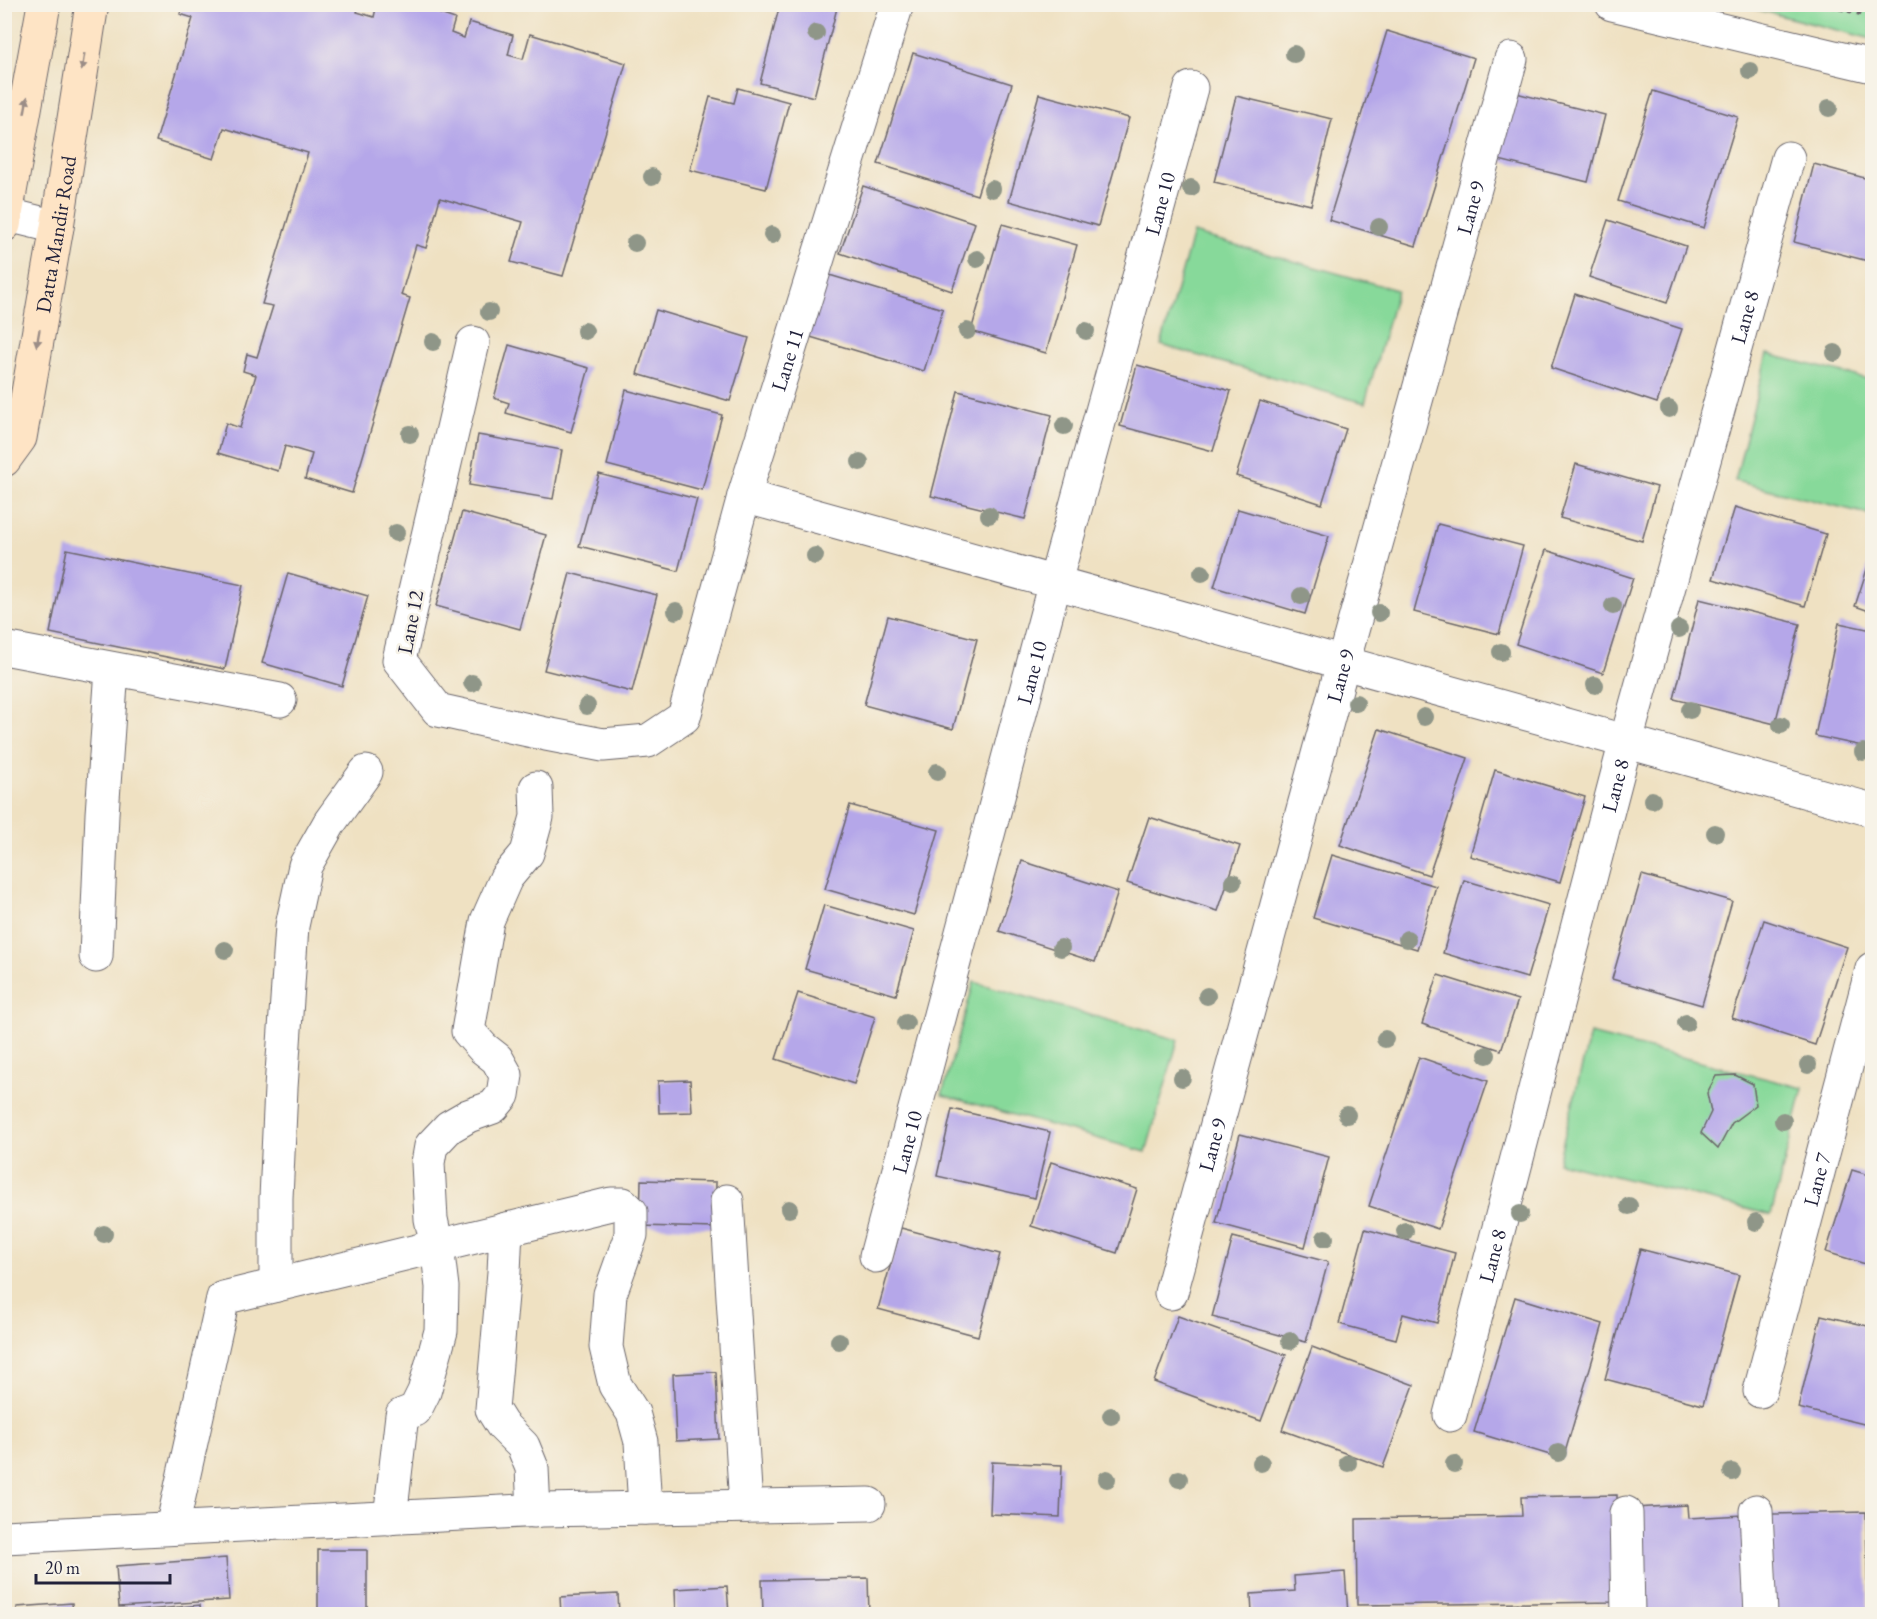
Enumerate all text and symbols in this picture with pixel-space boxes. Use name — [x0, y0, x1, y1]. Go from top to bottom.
one-way arrow — [78, 53, 87, 72]
one-way arrow — [22, 96, 31, 115]
street label: Datta Mandir Road — [29, 153, 82, 315]
street label: Lane 10 — [1138, 169, 1181, 238]
street label: Lane 9 — [1449, 178, 1490, 237]
street label: Lane 8 — [1724, 287, 1764, 346]
street label: Lane 11 — [764, 325, 809, 394]
one-way arrow — [33, 328, 42, 347]
street label: Lane 12 — [391, 588, 429, 656]
street label: Lane 10 — [1010, 638, 1052, 707]
street label: Lane 9 — [1319, 646, 1360, 705]
street label: Lane 8 — [1595, 755, 1634, 815]
street label: Lane 10 — [885, 1107, 928, 1177]
street label: Lane 9 — [1191, 1115, 1232, 1174]
street label: Lane 7 — [1796, 1149, 1836, 1209]
street label: Lane 8 — [1472, 1226, 1512, 1285]
scale bar — [36, 1547, 170, 1585]
text: 20 m — [45, 1556, 80, 1579]

